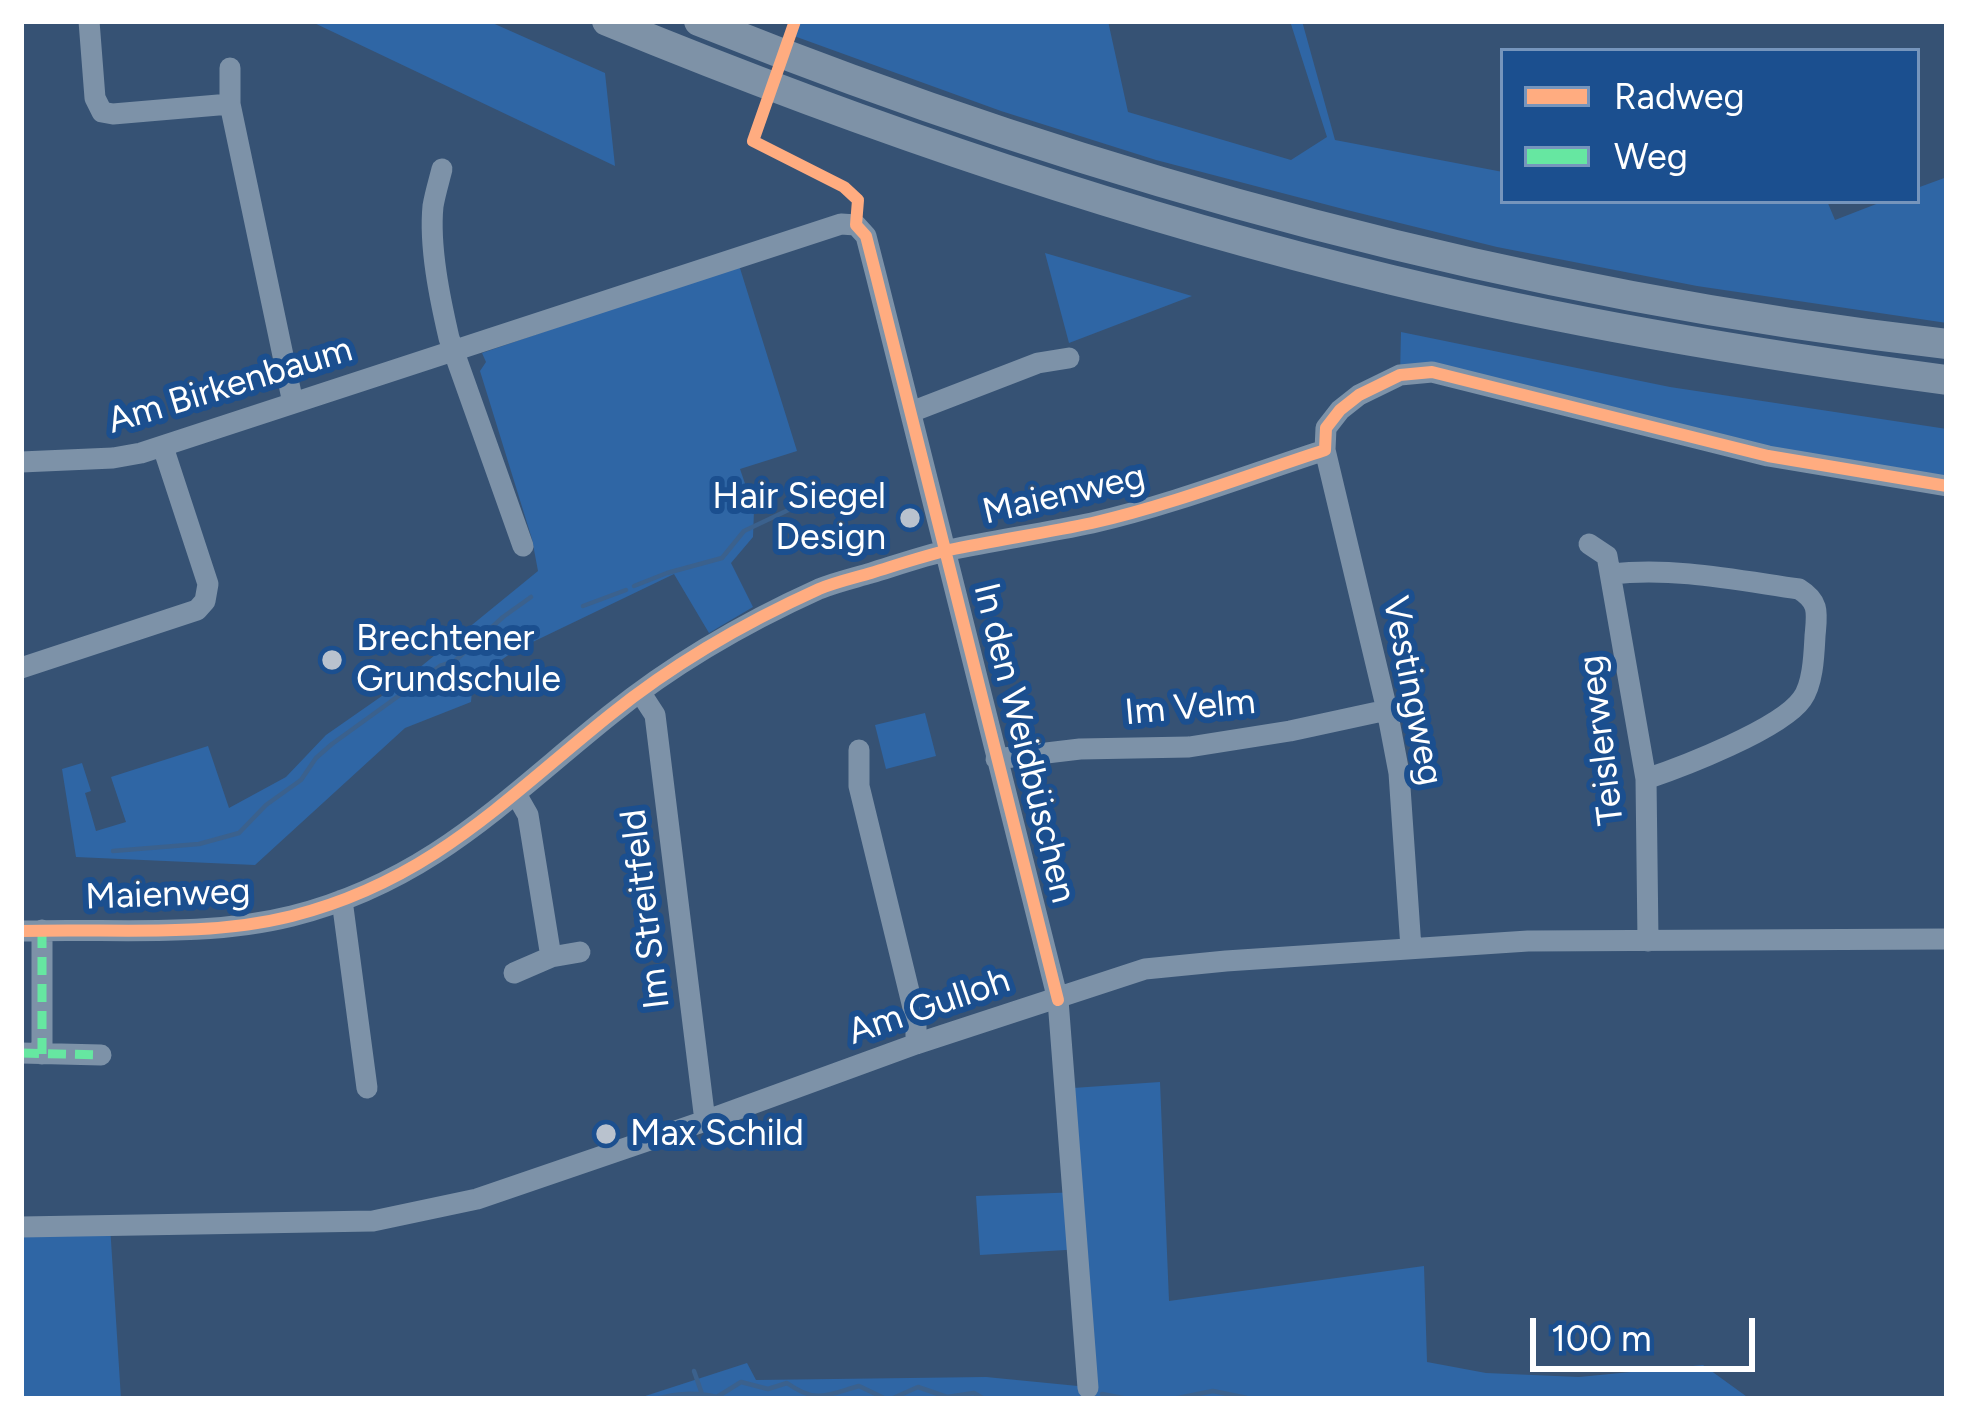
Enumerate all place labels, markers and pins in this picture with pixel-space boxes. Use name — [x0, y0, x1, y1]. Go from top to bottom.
place label: Hair Siegel Design — [712, 475, 886, 560]
marker: Hair Siegel Design — [897, 505, 923, 531]
place label: Brechtener Grundschule — [356, 617, 561, 702]
marker: Brechtener Grundschule — [319, 647, 345, 673]
place label: Max Schild — [630, 1112, 804, 1156]
marker: Max Schild — [593, 1121, 619, 1147]

